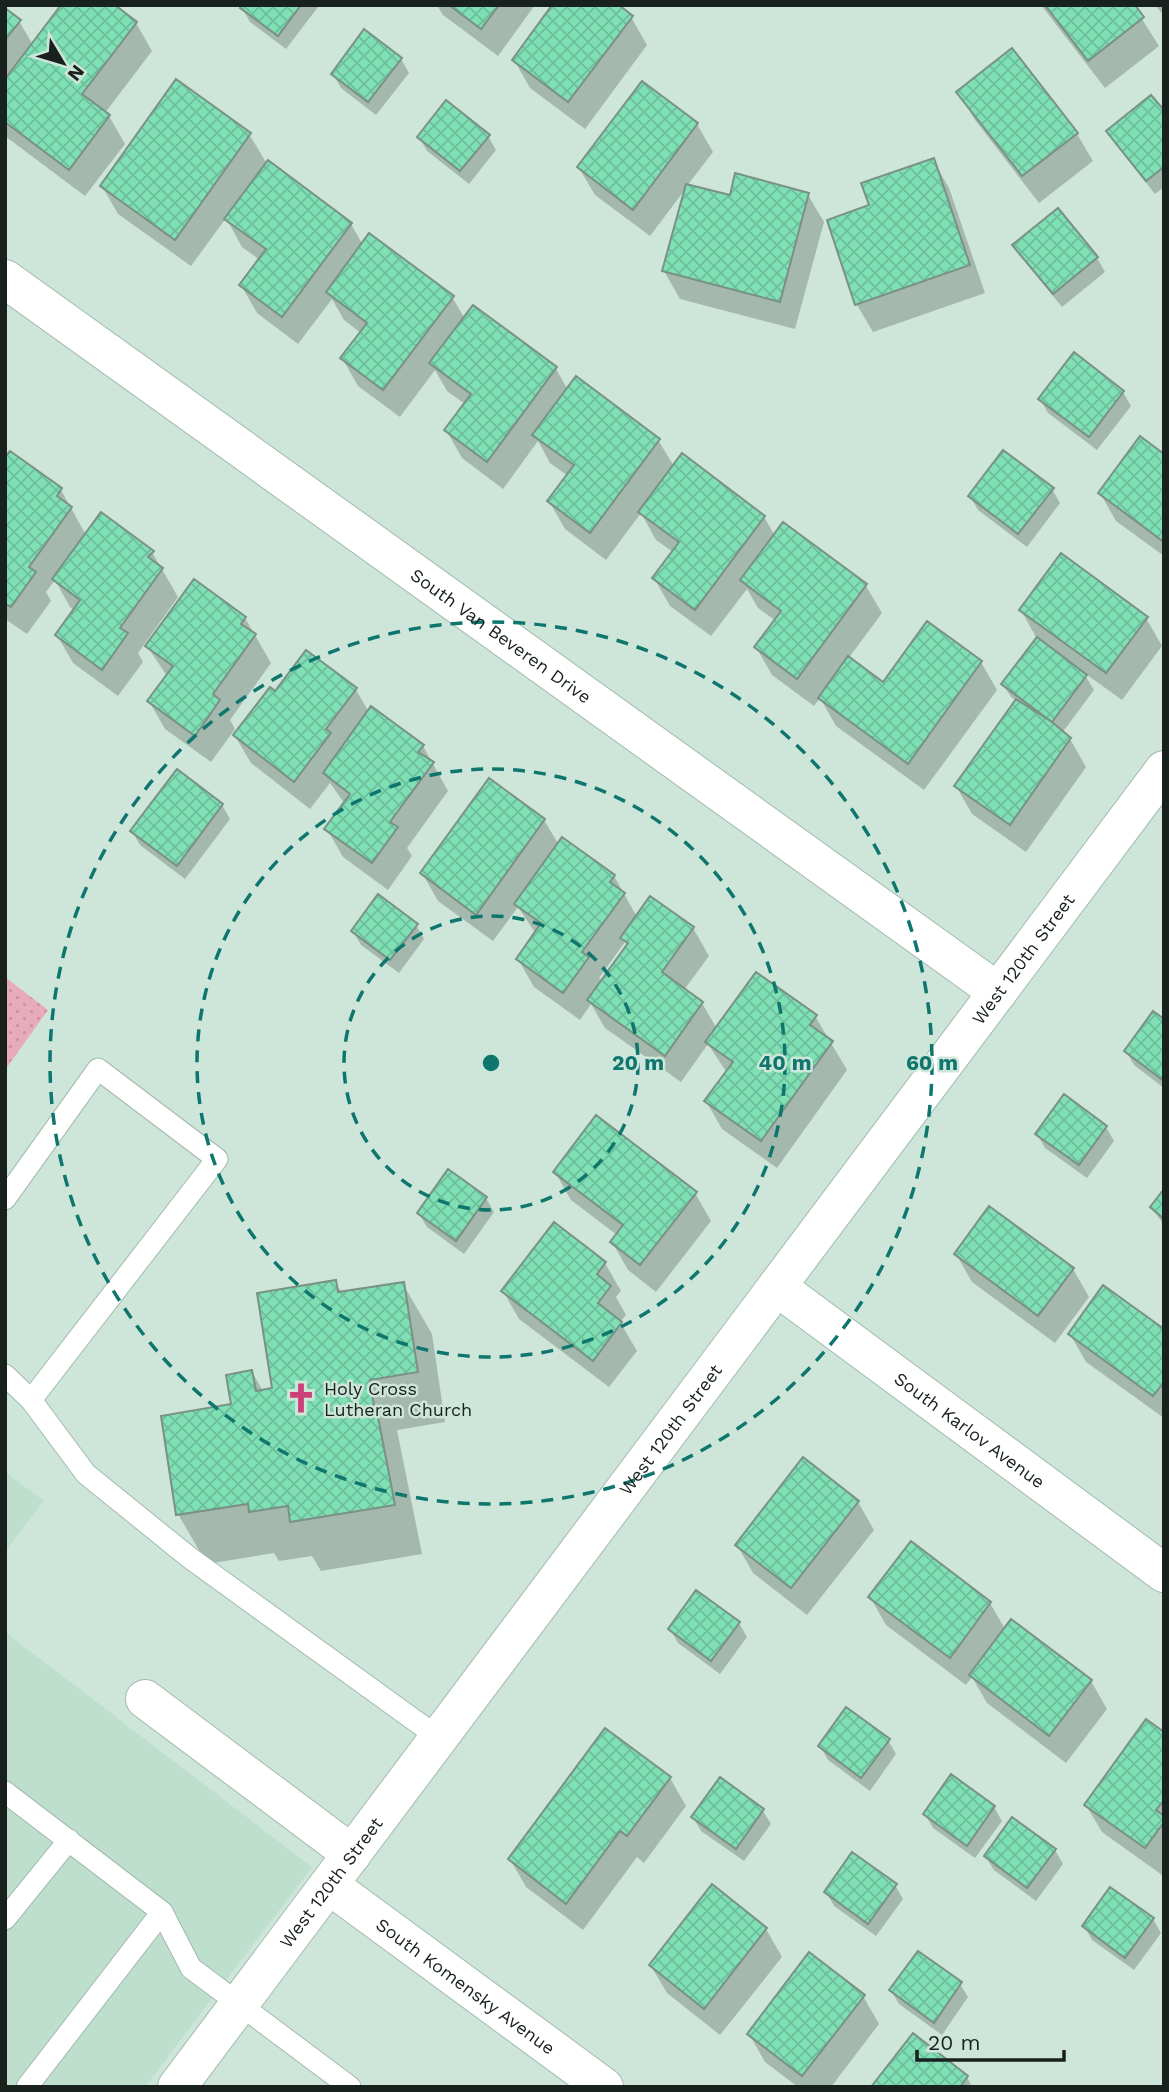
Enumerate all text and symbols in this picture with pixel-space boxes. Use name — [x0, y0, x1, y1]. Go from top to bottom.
north arrow — [28, 28, 98, 98]
text: N — [63, 61, 89, 86]
street label: South Van Beveren Drive — [407, 564, 596, 707]
street label: West 120th Street — [967, 889, 1079, 1028]
text: 20 m — [612, 1050, 664, 1075]
text: 40 m — [759, 1050, 811, 1075]
text: 60 m — [906, 1050, 958, 1075]
centre of rings — [479, 1051, 503, 1075]
street label: West 120th Street — [614, 1359, 726, 1499]
street label: South Karlov Avenue — [891, 1367, 1049, 1492]
place label: Holy Cross Lutheran Church — [324, 1378, 472, 1420]
church icon: Holy Cross Lutheran Church — [284, 1381, 318, 1415]
street label: West 120th Street — [275, 1812, 386, 1952]
street label: South Komensky Avenue — [373, 1913, 560, 2058]
scale bar — [917, 2018, 1064, 2062]
text: 20 m — [928, 2030, 980, 2055]

